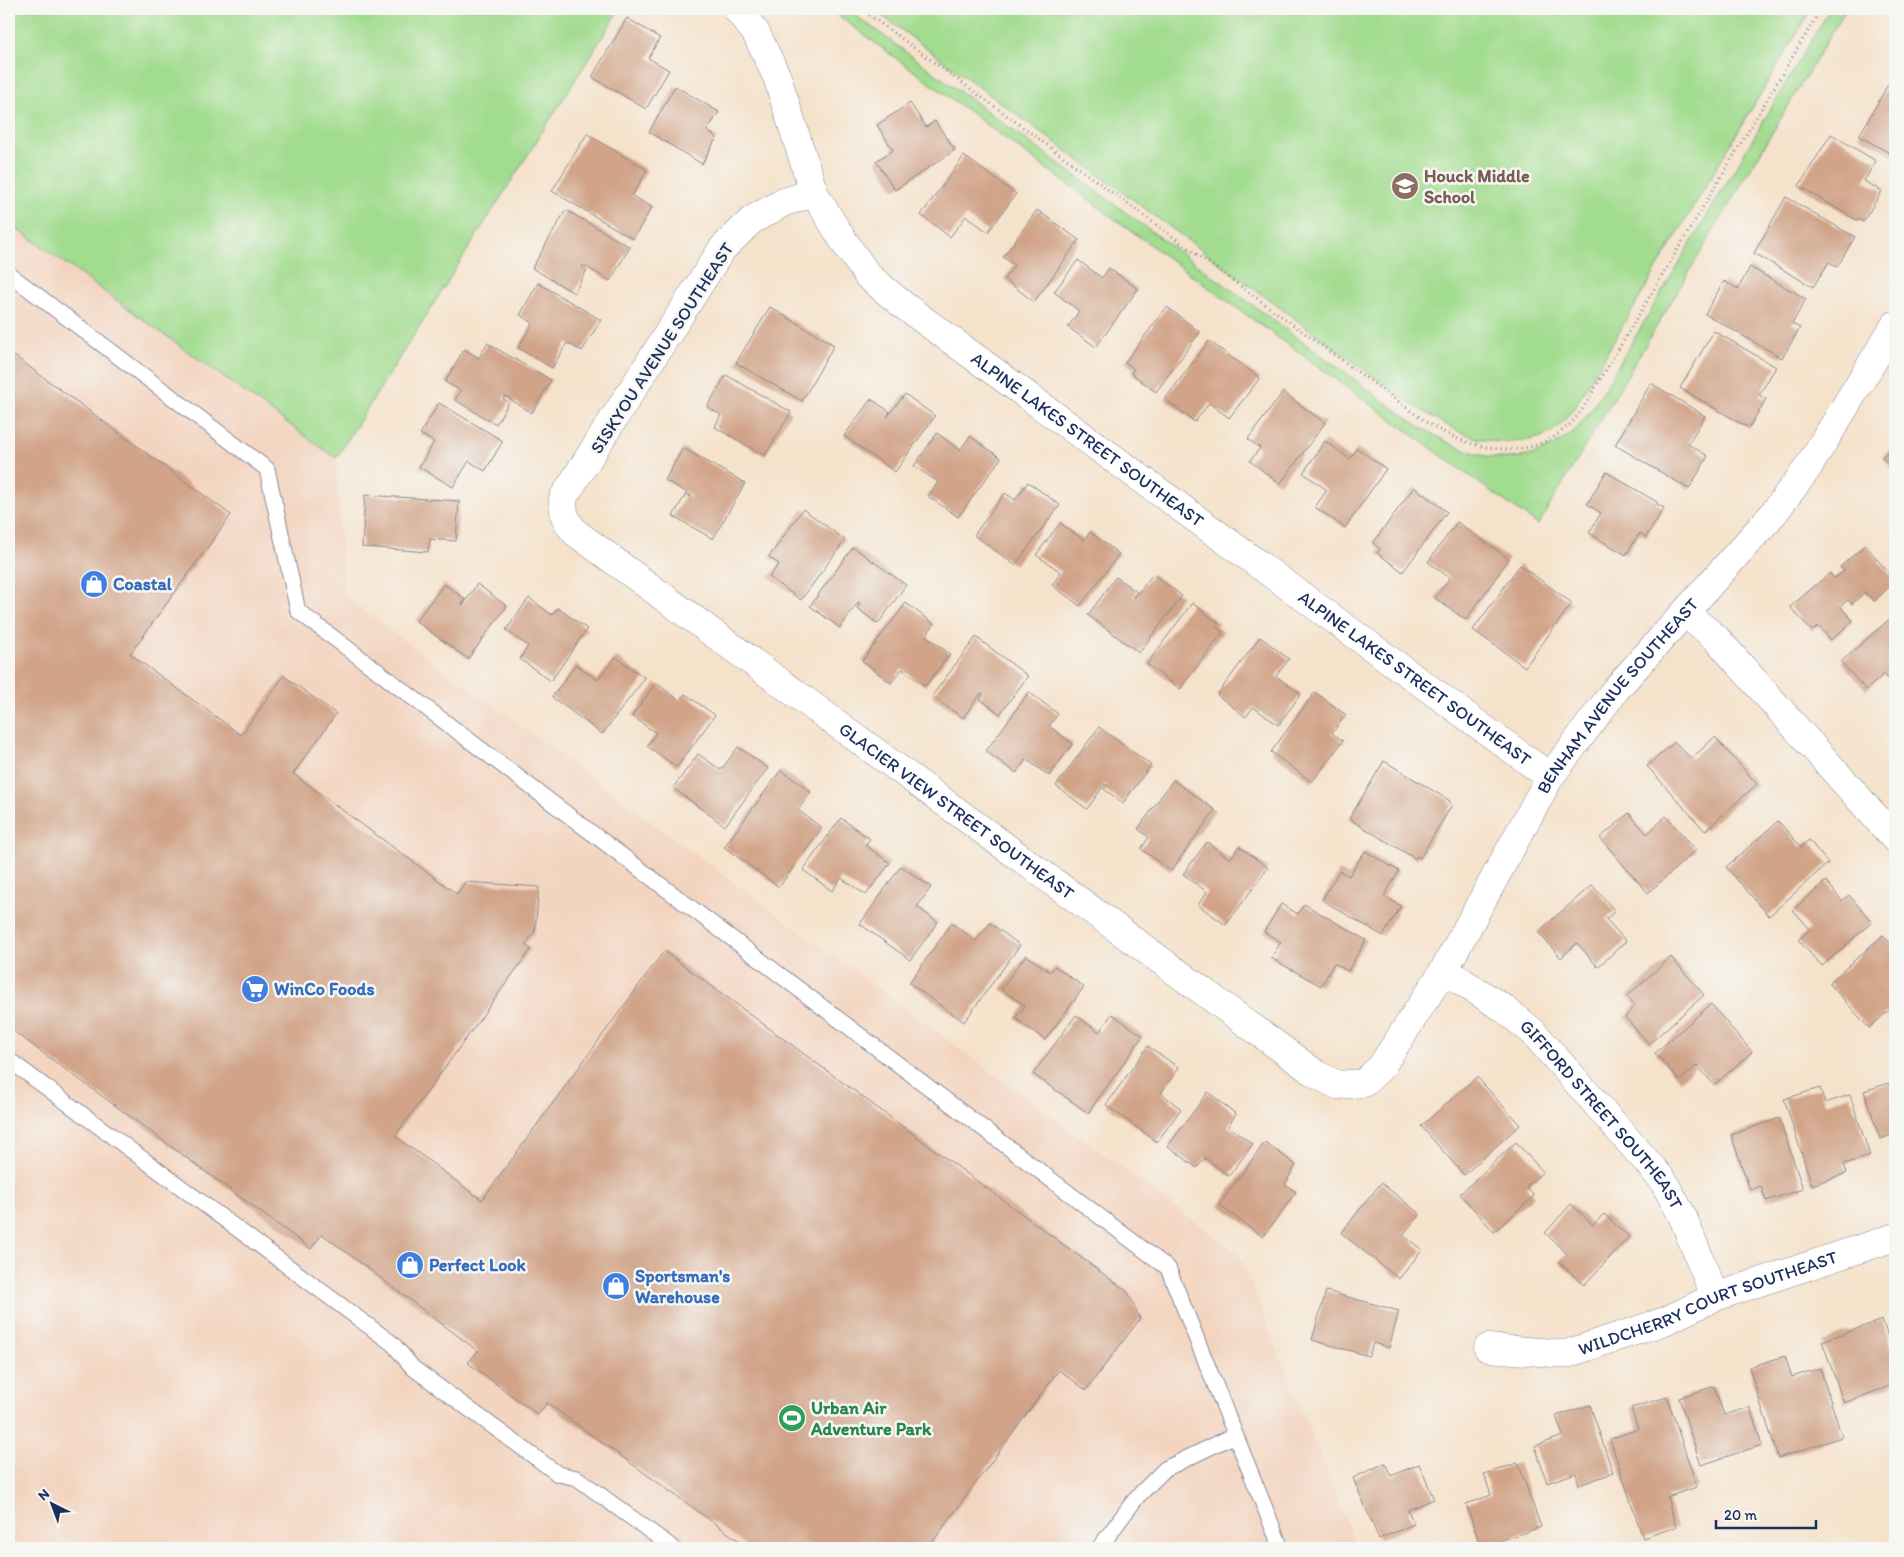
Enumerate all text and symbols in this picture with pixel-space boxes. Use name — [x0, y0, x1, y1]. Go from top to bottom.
place label: Houck Middle School — [1424, 165, 1530, 208]
school or university icon: Houck Middle School — [1390, 171, 1420, 201]
street label: SISKYOU AVENUE SOUTHEAST — [585, 238, 739, 458]
street label: ALPINE LAKES STREET SOUTHEAST — [967, 347, 1208, 532]
shop icon: Coastal — [79, 569, 109, 599]
place label: Coastal — [113, 573, 173, 595]
street label: ALPINE LAKES STREET SOUTHEAST — [1294, 586, 1535, 770]
street label: BENHAM AVENUE SOUTHEAST — [1532, 593, 1703, 797]
street label: GLACIER VIEW STREET SOUTHEAST — [835, 718, 1078, 904]
supermarket icon: WinCo Foods — [240, 974, 270, 1004]
place label: WinCo Foods — [274, 978, 374, 1000]
street label: GIFFORD STREET SOUTHEAST — [1516, 1015, 1688, 1213]
street label: WILDCHERRY COURT SOUTHEAST — [1575, 1246, 1840, 1360]
shop icon: Perfect Look — [395, 1250, 425, 1280]
place label: Perfect Look — [429, 1254, 527, 1276]
place label: Sportsman's Warehouse — [635, 1265, 730, 1308]
shop icon: Sportsman's Warehouse — [601, 1271, 631, 1301]
place label: Urban Air Adventure Park — [810, 1397, 932, 1440]
sports icon: Urban Air Adventure Park — [777, 1403, 807, 1433]
north arrow — [28, 1480, 78, 1530]
text: N — [34, 1485, 53, 1504]
scale bar — [1716, 1497, 1816, 1529]
text: 20 m — [1724, 1506, 1758, 1524]

